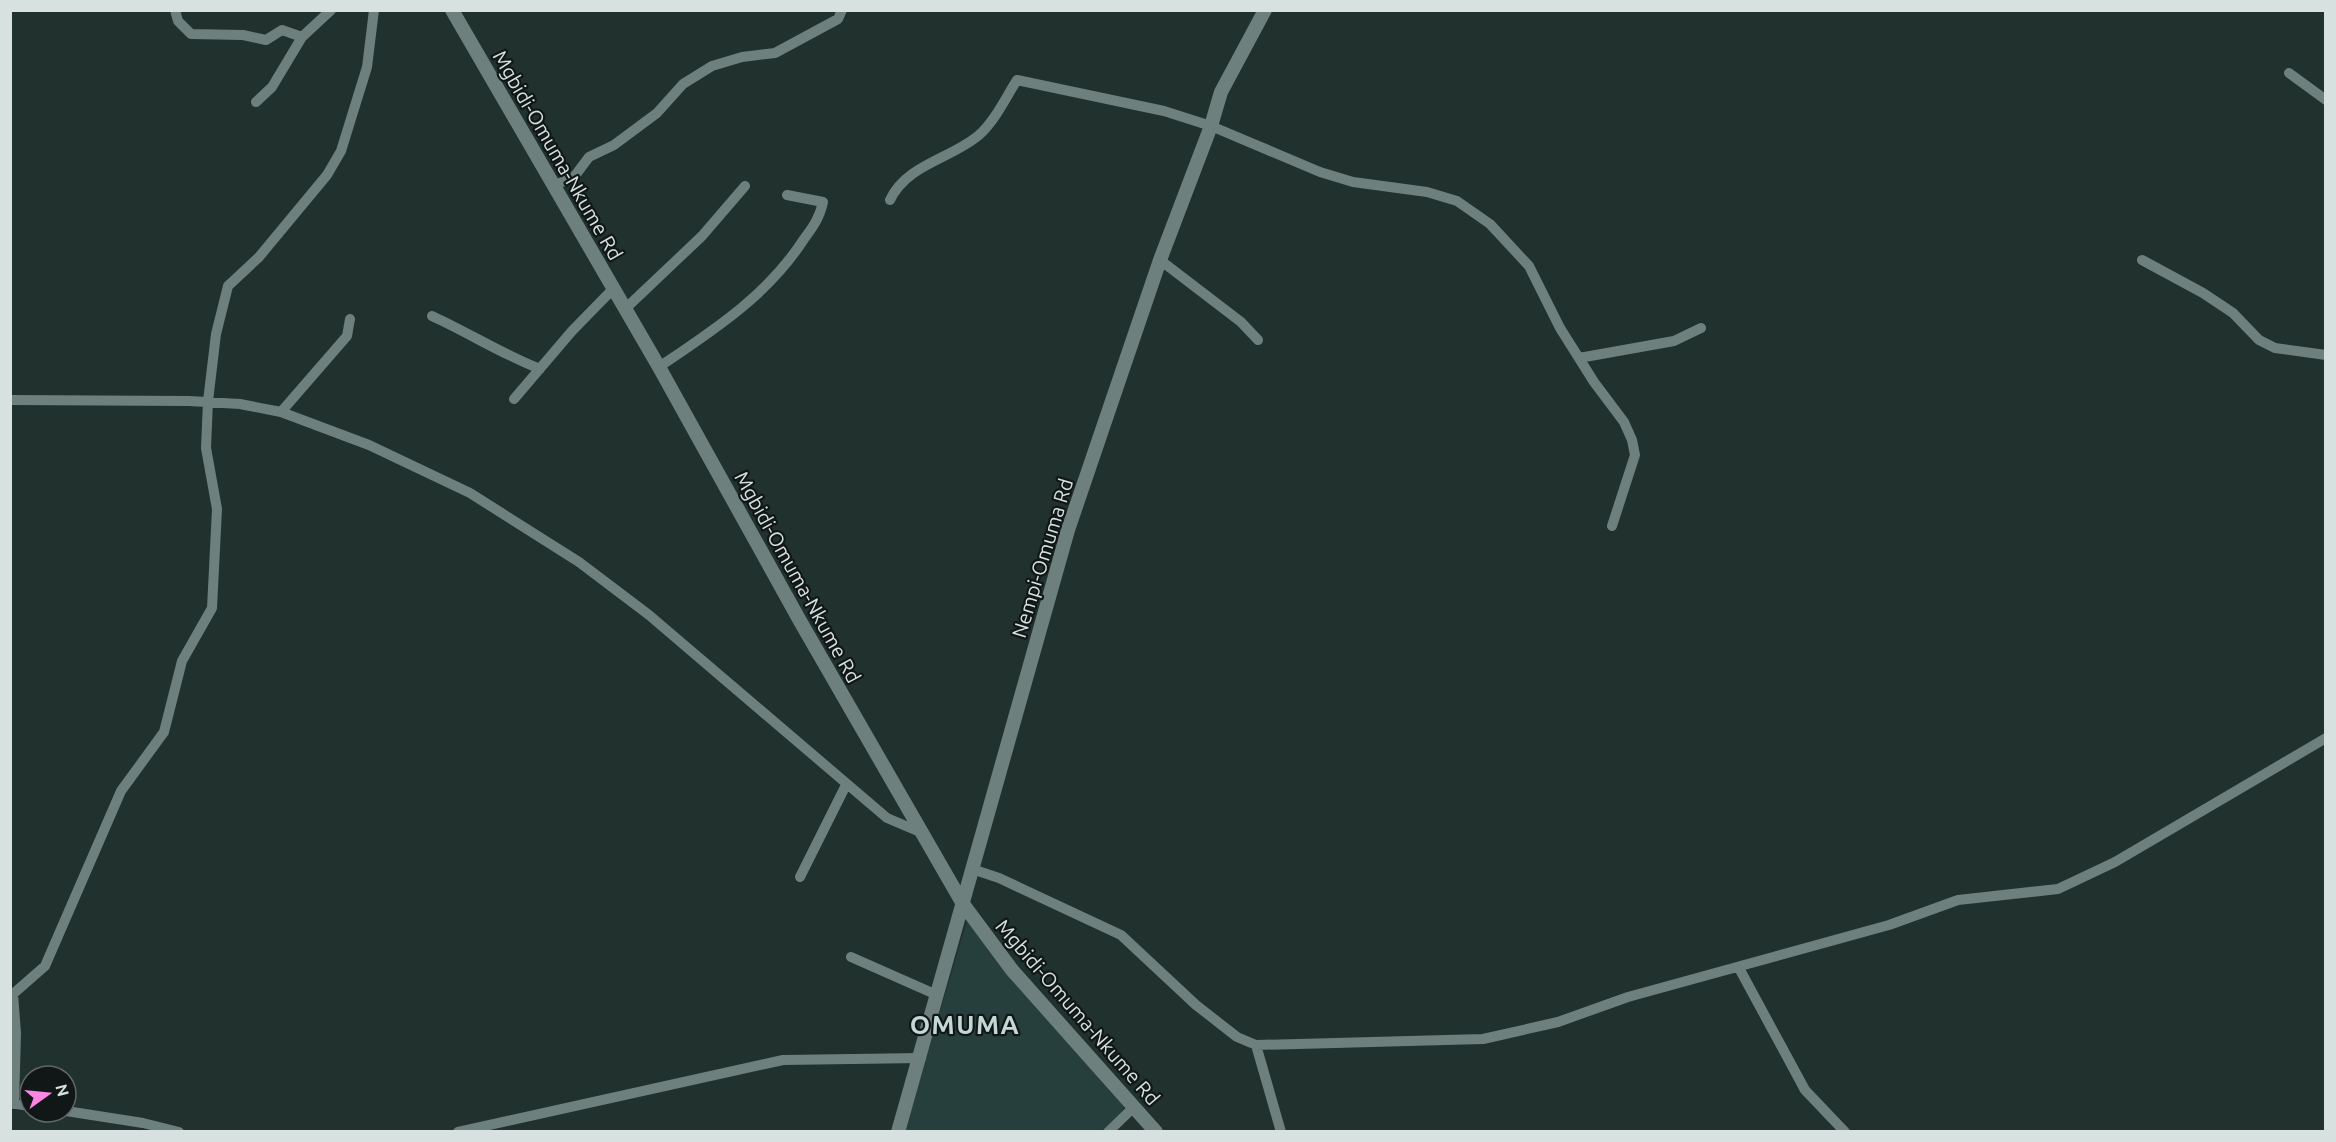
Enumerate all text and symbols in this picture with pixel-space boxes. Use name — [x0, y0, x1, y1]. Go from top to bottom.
street label: Mgbidi-Omuma-Nkume Rd — [489, 46, 627, 264]
street label: Mgbidi-Omuma-Nkume Rd — [730, 467, 866, 687]
street label: Nempi-Omuma Rd — [1007, 476, 1077, 640]
street label: Mgbidi-Omuma-Nkume Rd — [991, 915, 1165, 1109]
district label: OMUMA — [910, 1010, 1020, 1039]
north arrow — [18, 1064, 78, 1124]
text: N — [52, 1082, 73, 1098]

